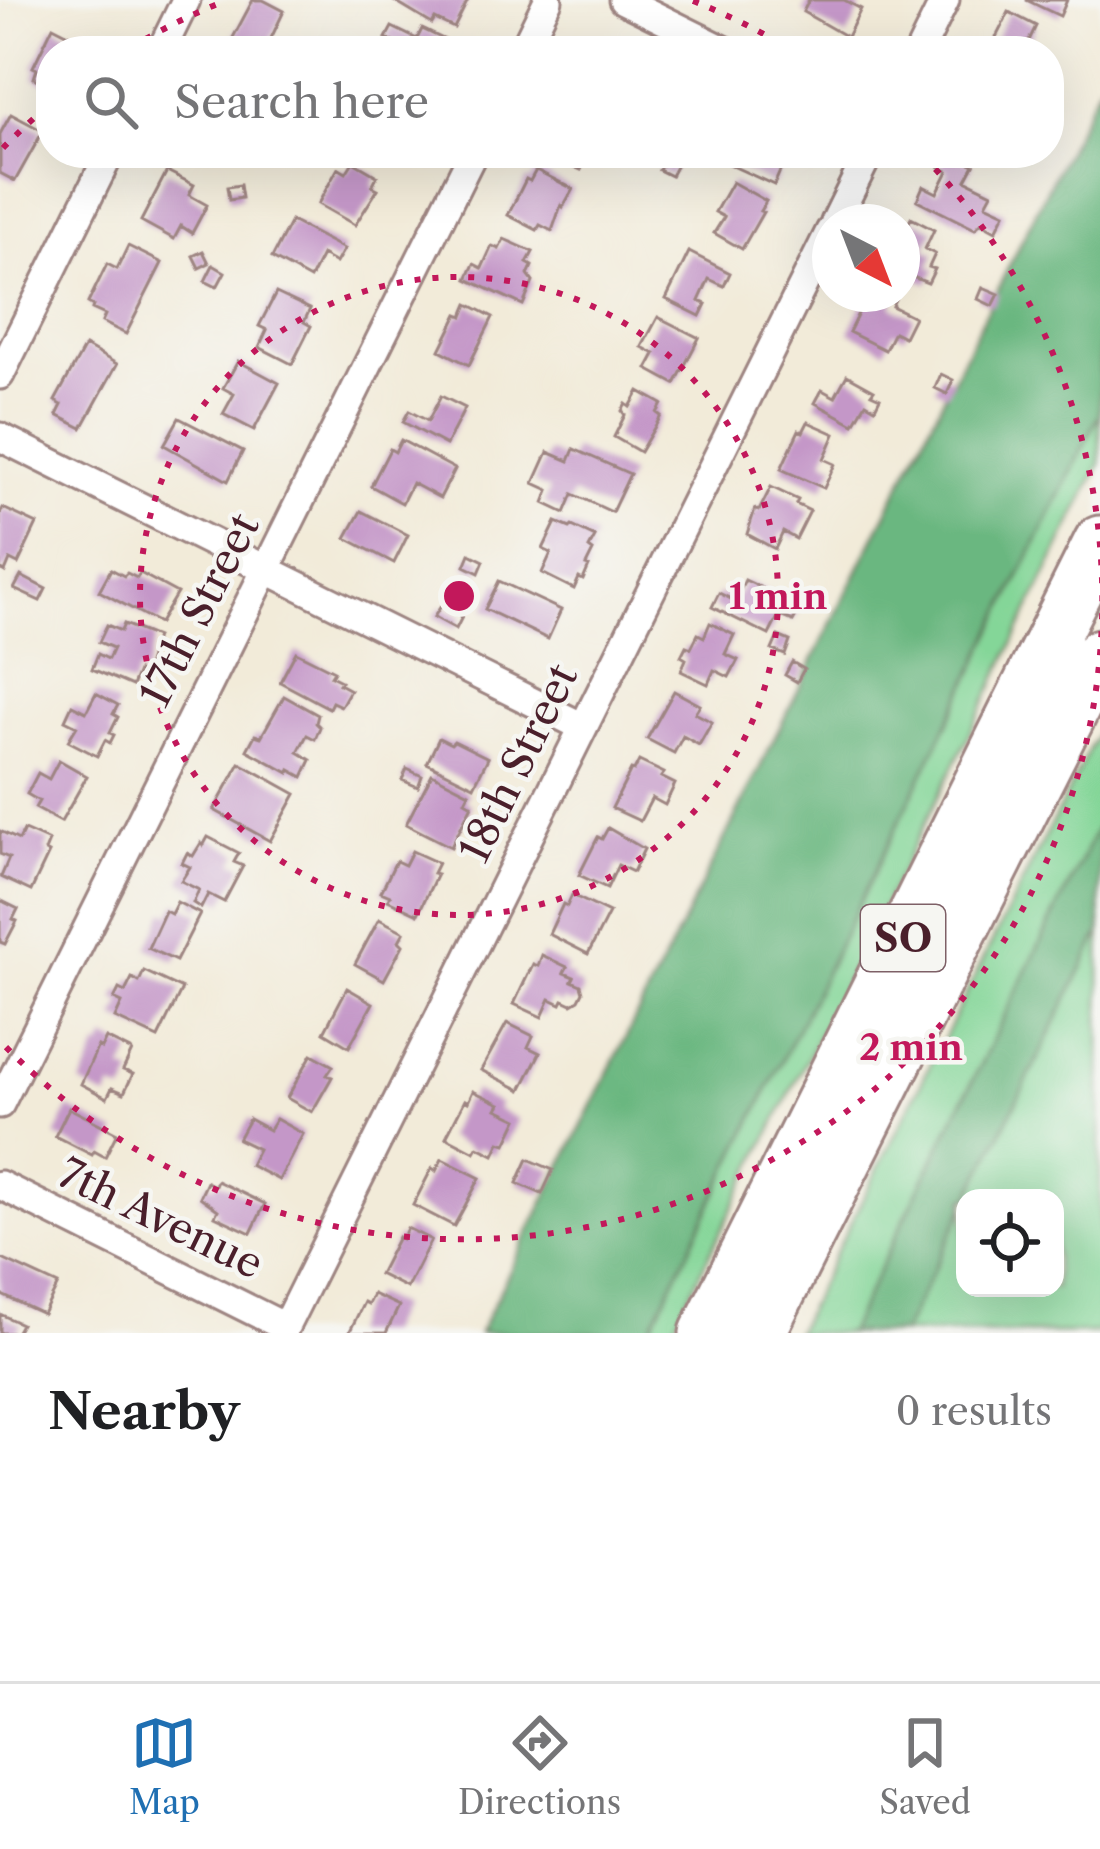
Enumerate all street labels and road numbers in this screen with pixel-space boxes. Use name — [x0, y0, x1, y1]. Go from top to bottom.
street label: 17th Street — [128, 505, 270, 715]
street label: 18th Street — [448, 655, 588, 871]
road number: SO — [861, 905, 945, 971]
street label: 7th Avenue — [50, 1146, 272, 1290]

